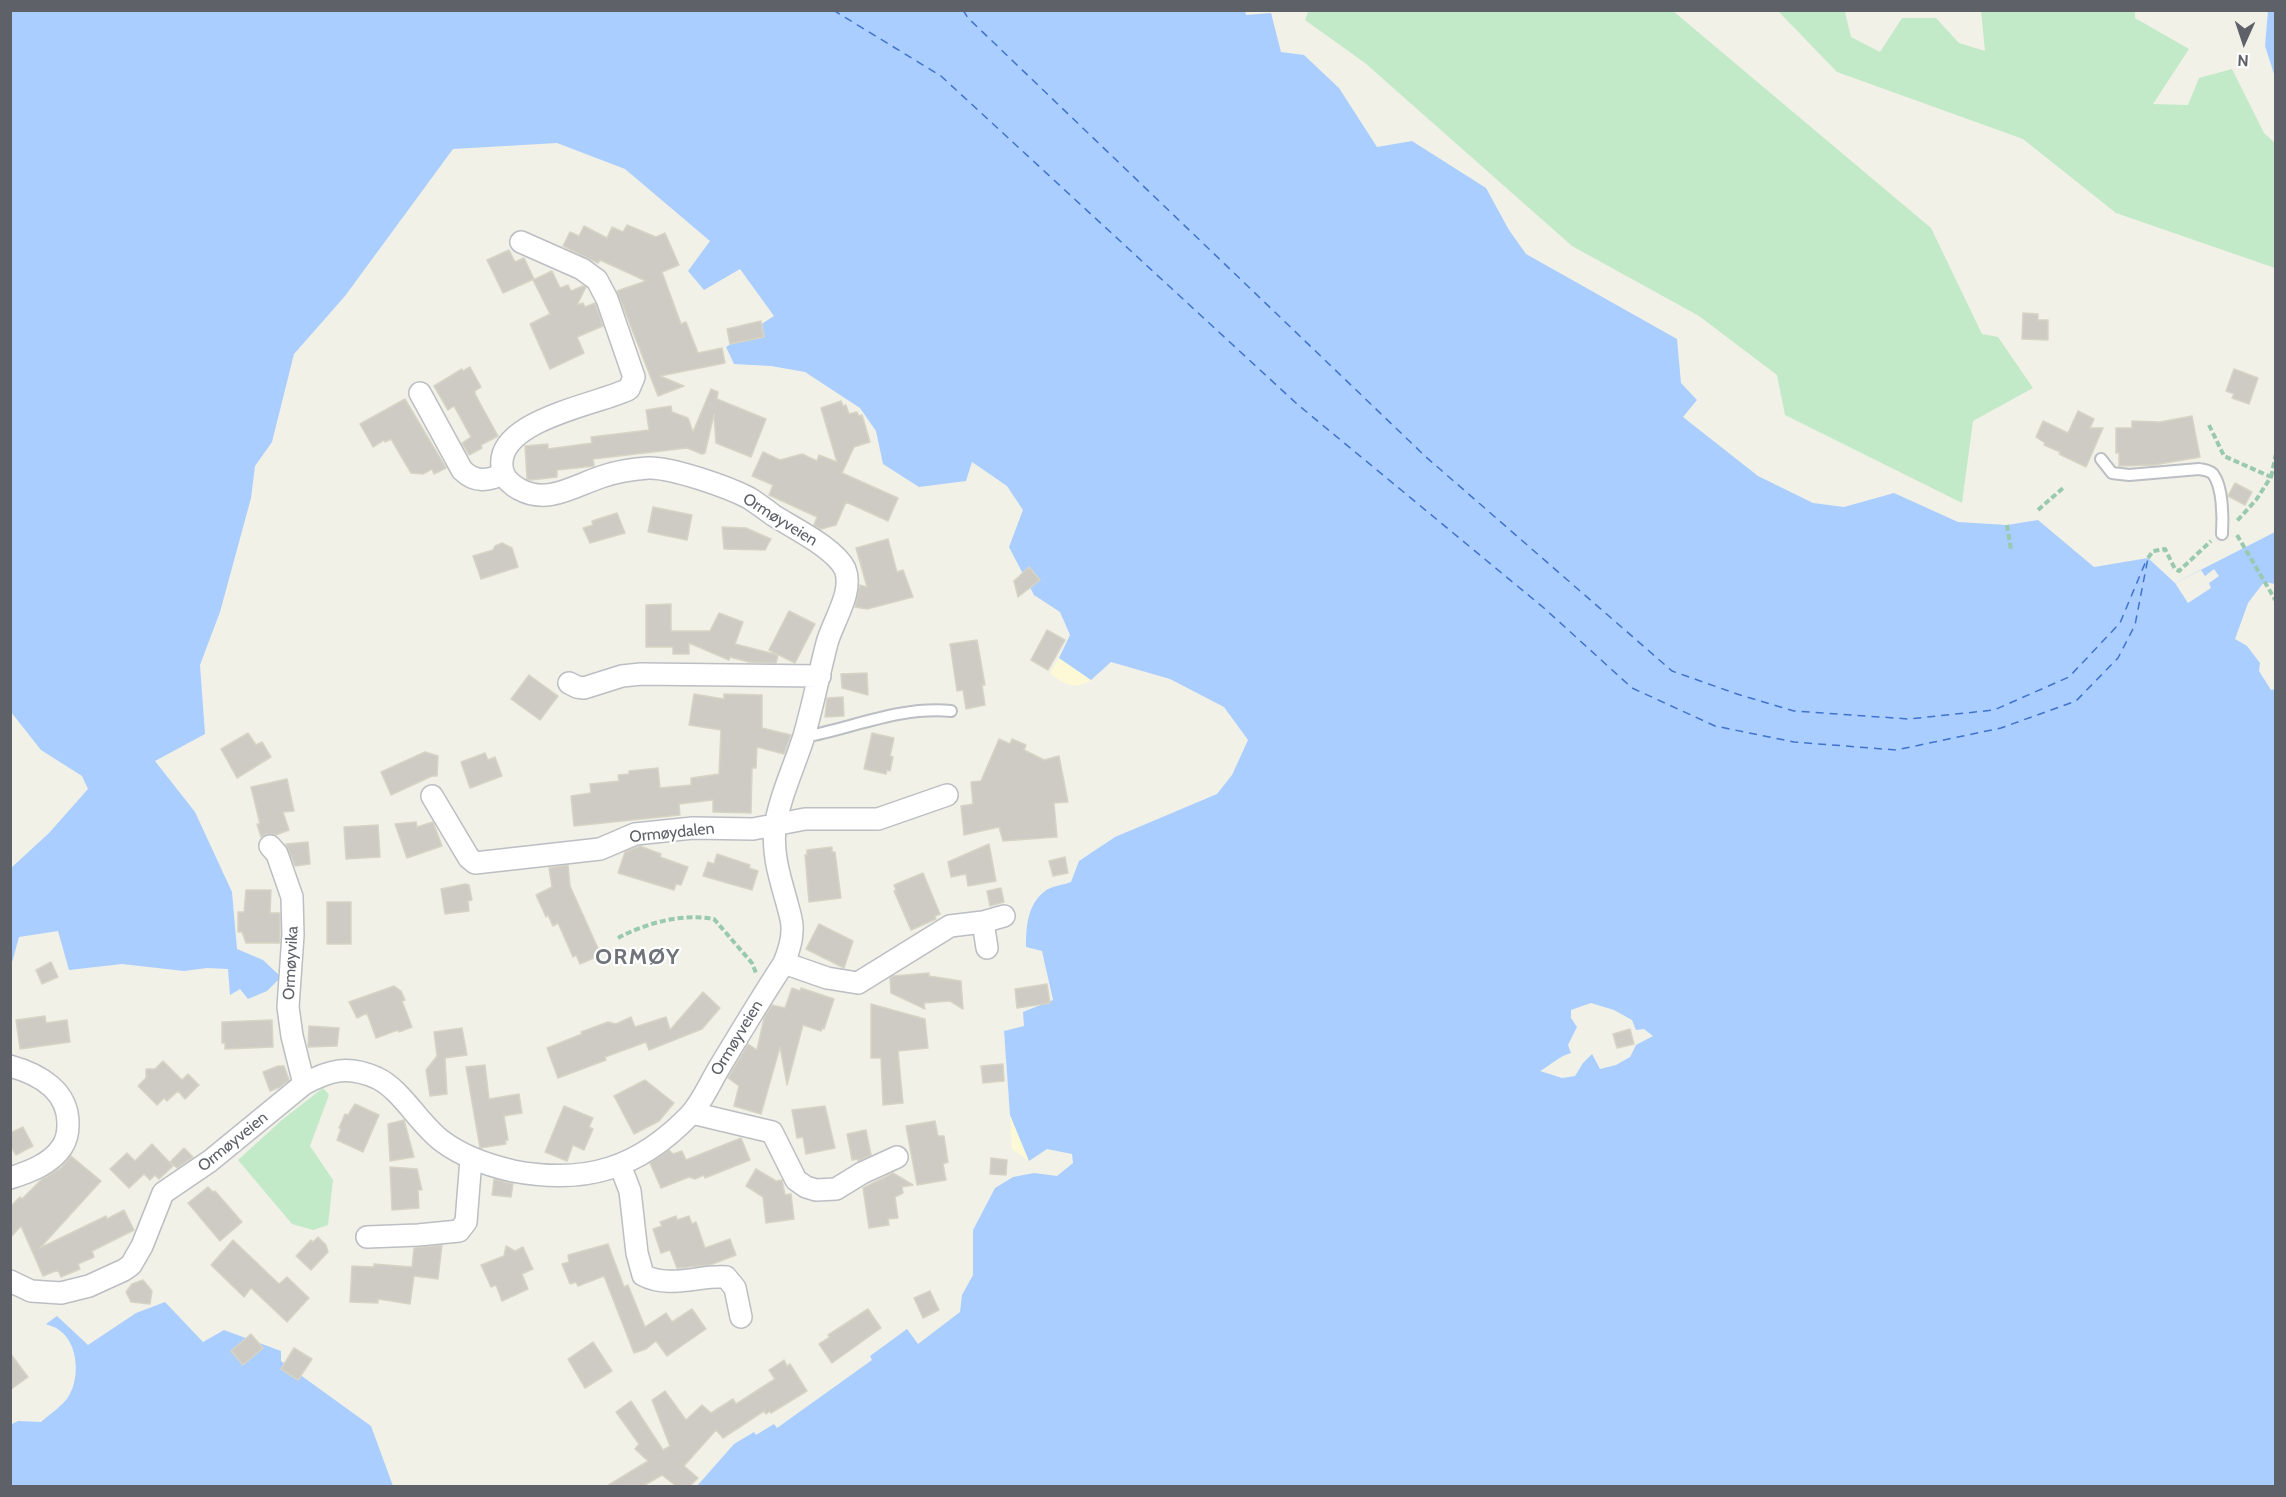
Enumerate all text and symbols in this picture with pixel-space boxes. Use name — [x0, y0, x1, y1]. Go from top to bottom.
north arrow — [2214, 12, 2274, 72]
text: N — [2237, 51, 2249, 70]
street label: Ormøyveien — [739, 489, 821, 551]
street label: Ormøydalen — [629, 819, 715, 847]
street label: Ormøyvika — [279, 926, 303, 1000]
district label: ORMØY — [595, 945, 681, 971]
street label: Ormøyveien — [707, 997, 767, 1079]
street label: Ormøyveien — [194, 1108, 272, 1176]

